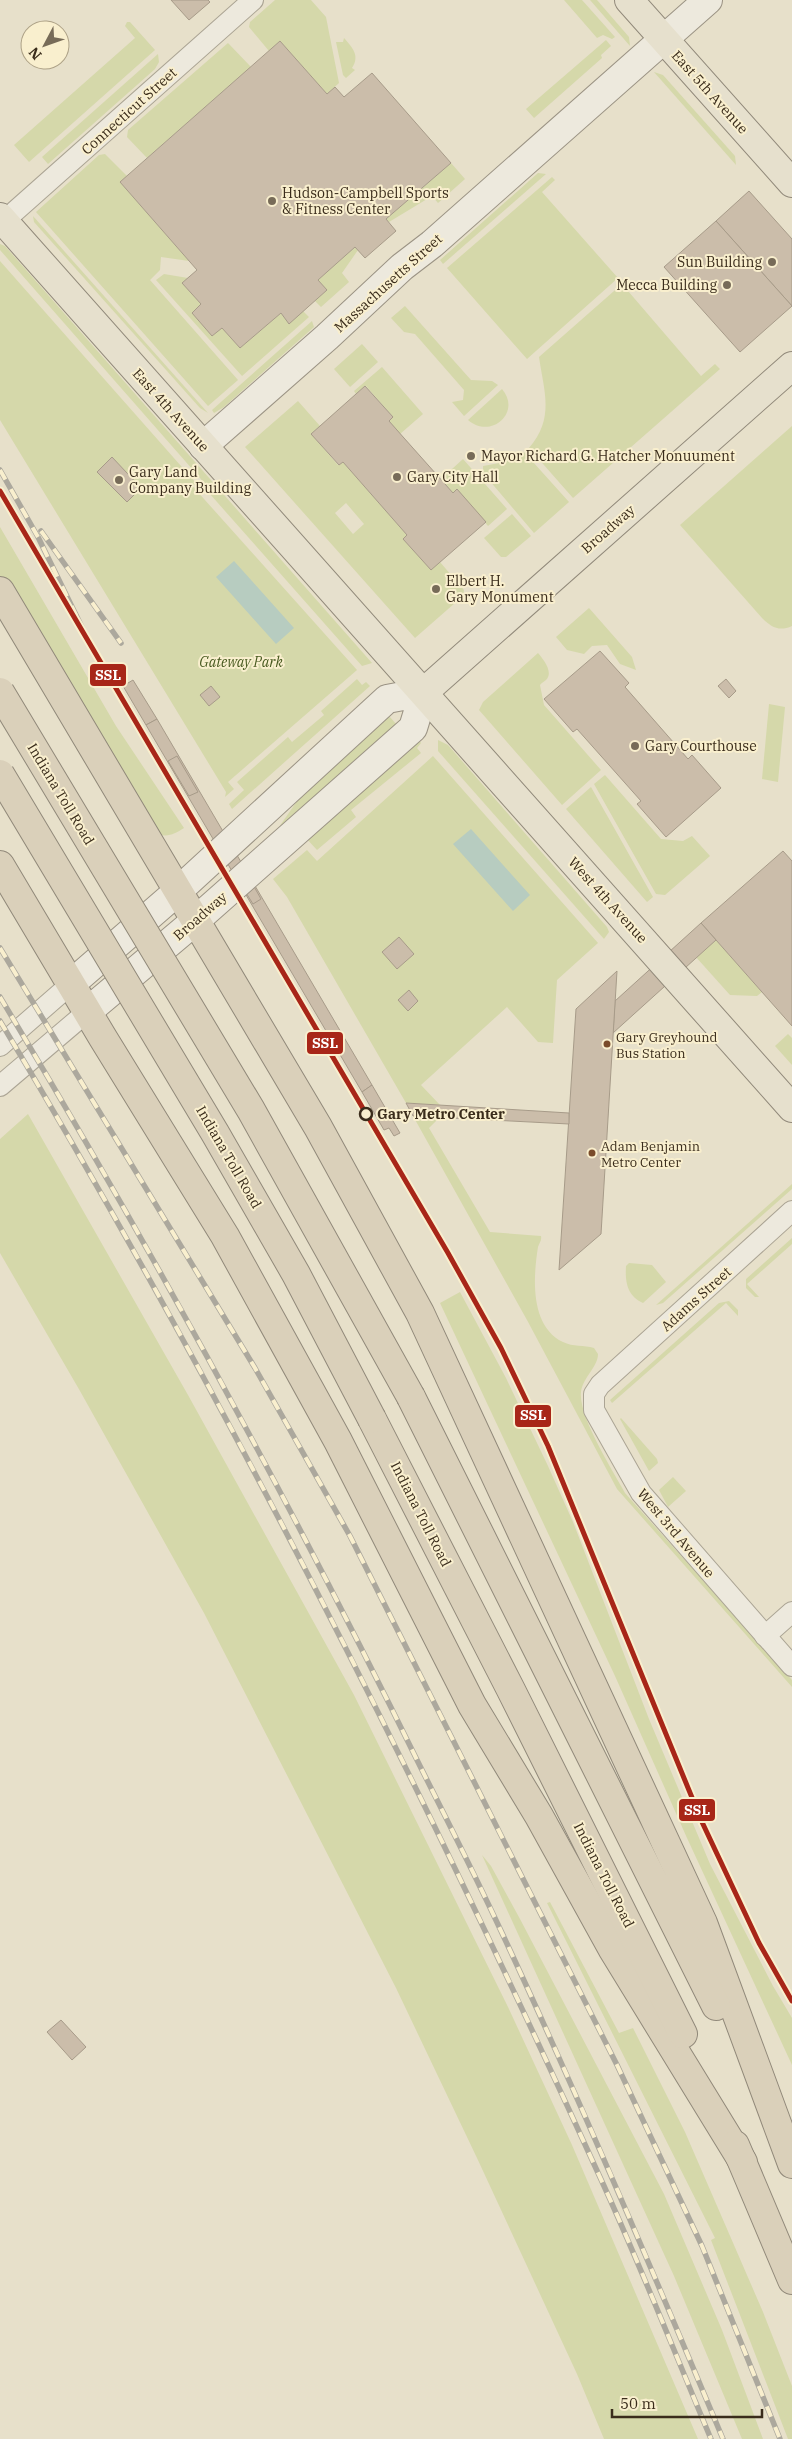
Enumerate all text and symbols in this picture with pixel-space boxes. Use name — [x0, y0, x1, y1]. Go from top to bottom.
north arrow — [20, 20, 70, 70]
text: N — [25, 43, 46, 64]
street label: East 5th Avenue — [668, 47, 752, 137]
street label: Connecticut Street — [78, 63, 180, 159]
place label: Hudson-Campbell Sports & Fitness Center — [282, 184, 449, 218]
marker: Hudson-Campbell Sports & Fitness Center — [266, 195, 278, 207]
street label: Massachusetts Street — [330, 230, 446, 336]
place label: Sun Building — [677, 253, 762, 271]
marker: Sun Building — [766, 256, 778, 268]
place label: Mecca Building — [616, 276, 717, 294]
marker: Mecca Building — [721, 279, 733, 291]
street label: East 4th Avenue — [129, 365, 213, 455]
place label: Mayor Richard G. Hatcher Monuument — [481, 447, 735, 465]
marker: Mayor Richard G. Hatcher Monuument — [465, 450, 477, 462]
place label: Gary Land Company Building — [129, 463, 251, 497]
place label: Gary City Hall — [407, 468, 498, 486]
marker: Gary City Hall — [391, 471, 403, 483]
marker: Gary Land Company Building — [113, 474, 125, 486]
street label: Broadway — [577, 500, 639, 557]
place label: Elbert H. Gary Monument — [446, 572, 554, 606]
marker: Elbert H. Gary Monument — [430, 583, 442, 595]
park label: Gateway Park — [199, 653, 283, 671]
line badge: SSL — [89, 663, 127, 687]
text: SSL — [95, 666, 121, 684]
place label: Gary Courthouse — [645, 737, 757, 755]
street label: Indiana Toll Road — [24, 740, 99, 849]
marker: Gary Courthouse — [629, 740, 641, 752]
street label: West 4th Avenue — [565, 853, 651, 947]
street label: Broadway — [169, 887, 231, 944]
place label: Gary Greyhound Bus Station — [616, 1029, 717, 1062]
line badge: SSL — [306, 1031, 344, 1055]
text: SSL — [312, 1034, 338, 1052]
marker: Gary Greyhound Bus Station — [602, 1039, 612, 1049]
street label: Indiana Toll Road — [192, 1102, 266, 1212]
place label: Gary Metro Center — [377, 1105, 505, 1123]
marker: Gary Metro Center — [359, 1107, 373, 1121]
place label: Adam Benjamin Metro Center — [601, 1138, 700, 1171]
marker: Adam Benjamin Metro Center — [587, 1148, 597, 1158]
street label: Adams Street — [657, 1263, 735, 1335]
line badge: SSL — [514, 1404, 552, 1428]
text: SSL — [520, 1406, 546, 1424]
street label: Indiana Toll Road — [387, 1458, 455, 1570]
street label: West 3rd Avenue — [633, 1485, 719, 1581]
line badge: SSL — [678, 1798, 716, 1822]
text: SSL — [684, 1801, 710, 1819]
street label: Indiana Toll Road — [570, 1819, 638, 1931]
scale bar — [612, 2386, 762, 2418]
text: 50 m — [620, 2394, 656, 2413]

